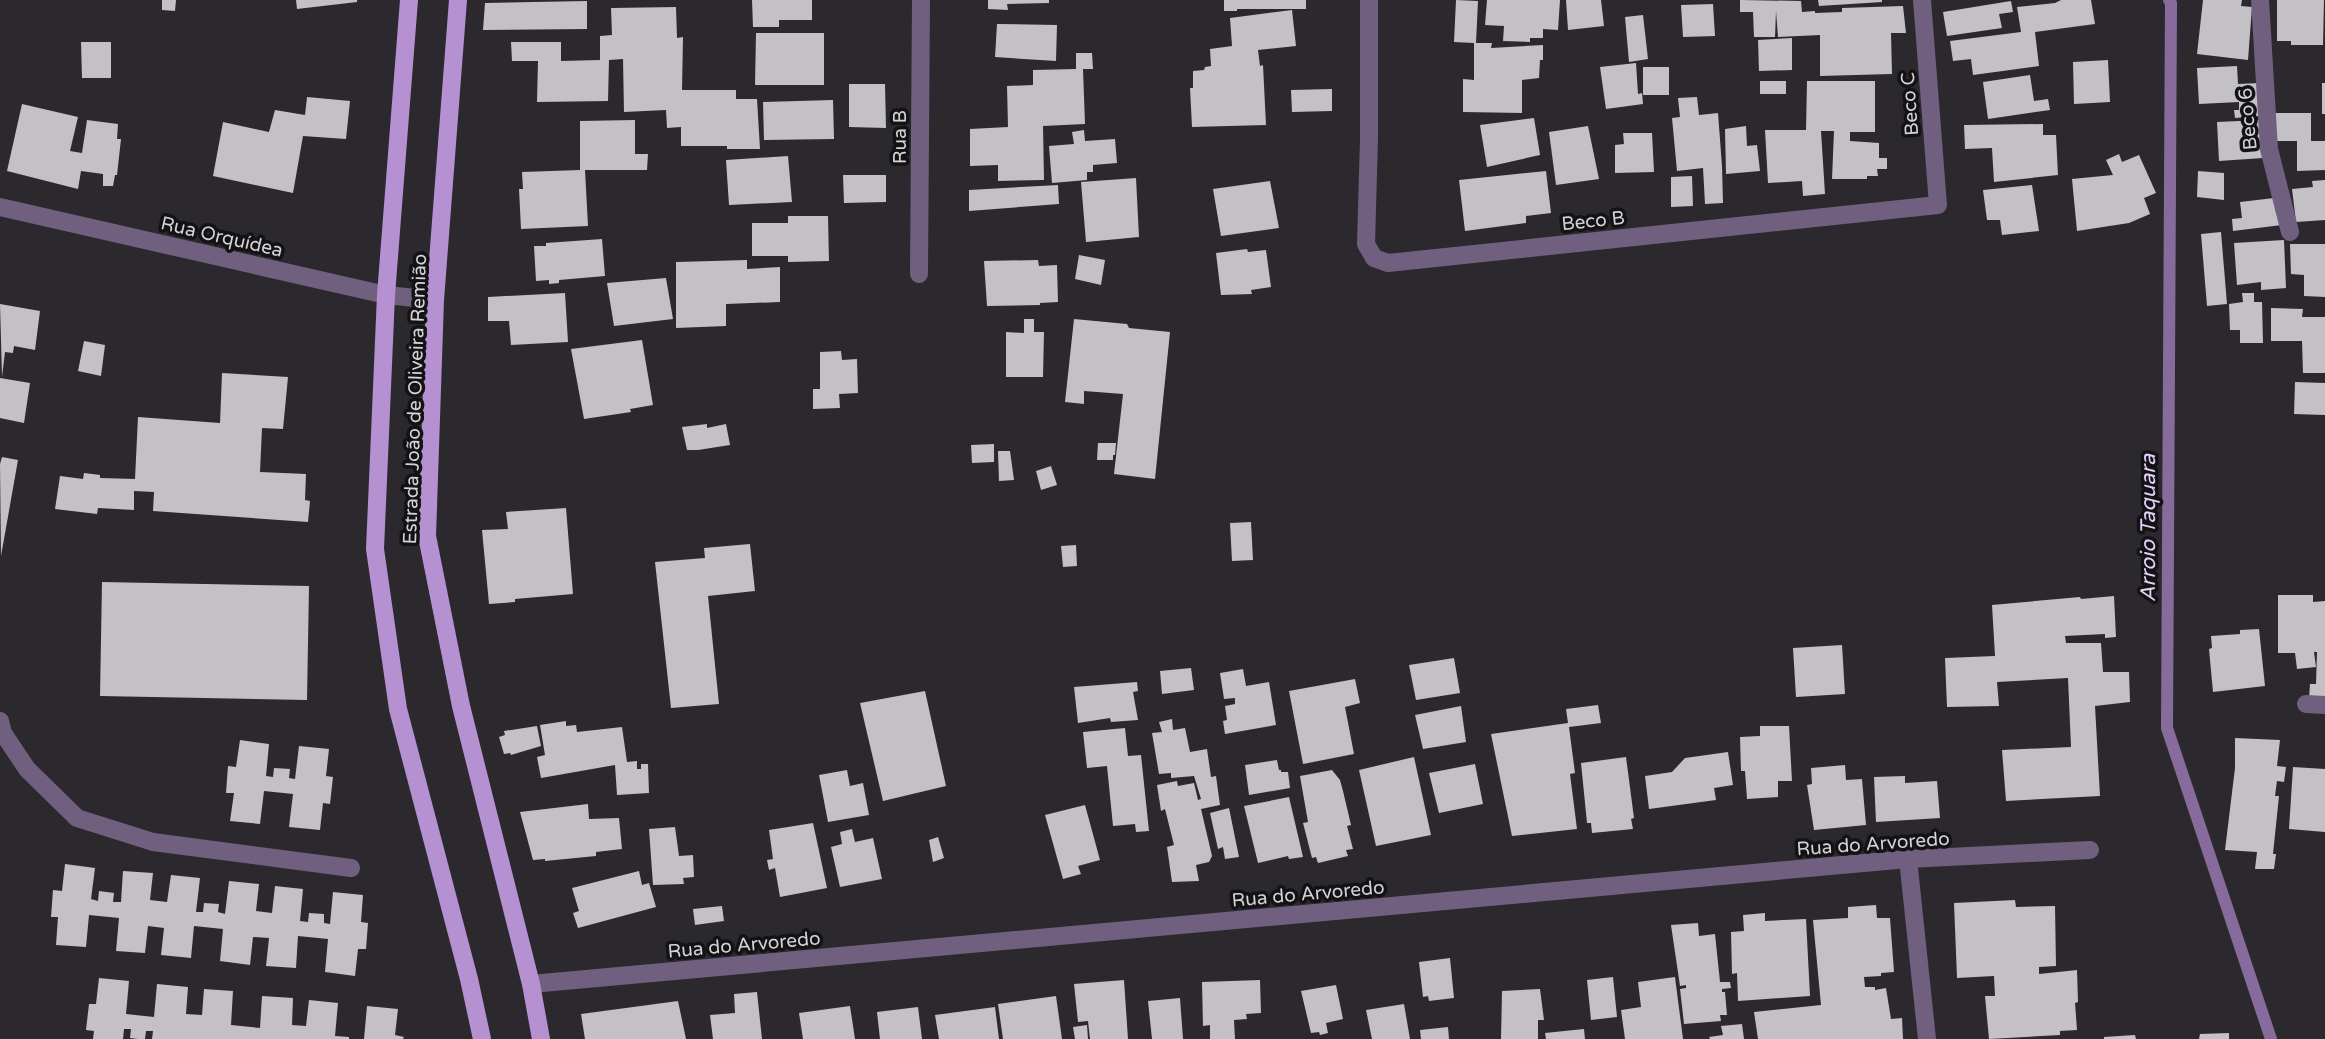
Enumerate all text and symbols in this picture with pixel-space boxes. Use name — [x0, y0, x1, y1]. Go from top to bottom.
street label: Beco C — [1897, 71, 1923, 136]
street label: Beco 6 — [2234, 87, 2262, 151]
street label: Rua B — [889, 110, 911, 164]
street label: Beco B — [1560, 207, 1626, 235]
street label: Rua Orquídea — [159, 212, 285, 262]
street label: Estrada João de Oliveira Remião — [399, 253, 431, 545]
water label: Arroio Taquara — [2136, 453, 2161, 602]
street label: Rua do Arvoredo — [1796, 828, 1950, 860]
street label: Rua do Arvoredo — [1231, 876, 1385, 912]
street label: Rua do Arvoredo — [667, 927, 821, 963]

